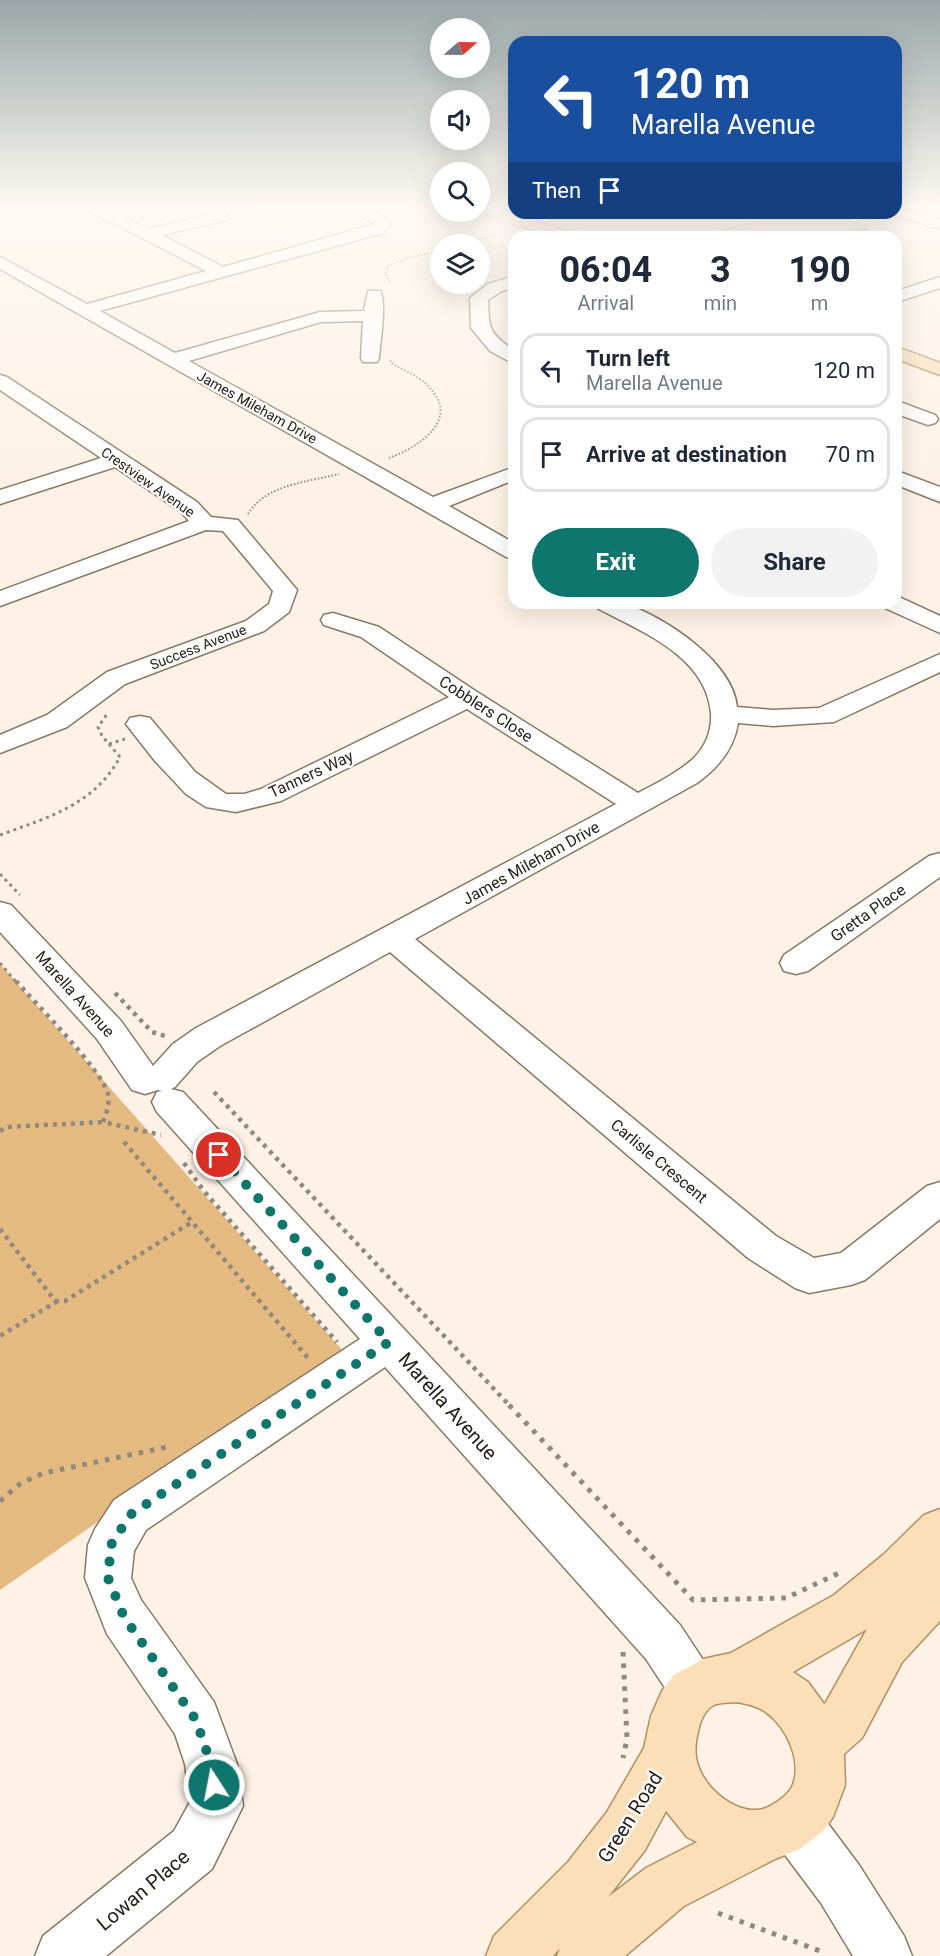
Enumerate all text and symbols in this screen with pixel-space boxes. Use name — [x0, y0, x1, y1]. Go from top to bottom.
north arrow — [430, 18, 490, 78]
map controls — [430, 18, 490, 294]
text: 120 m — [631, 59, 750, 108]
icon: left — [532, 60, 610, 138]
button: sound — [430, 90, 490, 150]
text: Marella Avenue — [631, 109, 815, 141]
button: search — [430, 162, 490, 222]
icon: arrive — [593, 174, 626, 207]
text: Then — [532, 178, 581, 203]
button: layers — [430, 234, 490, 294]
text: 06:04 — [559, 249, 652, 291]
text: 3 — [710, 249, 731, 291]
text: 190 — [789, 249, 851, 291]
text: Arrival — [577, 291, 634, 315]
text: min — [704, 291, 737, 315]
text: m — [811, 291, 828, 315]
text: Turn left — [586, 346, 670, 371]
icon: left — [535, 354, 568, 387]
text: 120 m — [813, 358, 875, 383]
street label: James Mileham Drive — [194, 367, 320, 447]
text: Marella Avenue — [586, 371, 723, 395]
icon: arrive — [535, 438, 568, 471]
text: Arrive at destination — [586, 442, 787, 467]
text: 70 m — [826, 442, 875, 467]
street label: Crestview Avenue — [98, 444, 198, 520]
button: Exit — [532, 528, 699, 597]
button: Share — [711, 528, 878, 597]
street label: Success Avenue — [148, 621, 248, 673]
street label: Cobblers Close — [436, 672, 536, 746]
street label: Tanners Way — [266, 746, 357, 802]
street label: James Mileham Drive — [459, 817, 603, 909]
street label: Gretta Place — [827, 880, 909, 946]
street label: Marella Avenue — [31, 947, 119, 1041]
street label: Carlisle Crescent — [607, 1115, 711, 1207]
pin — [193, 1129, 244, 1180]
icon: arrive — [202, 1138, 235, 1171]
street label: Marella Avenue — [393, 1347, 503, 1465]
position arrow — [182, 1753, 246, 1817]
street label: Green Road — [592, 1767, 668, 1867]
street label: Lowan Place — [92, 1844, 194, 1936]

